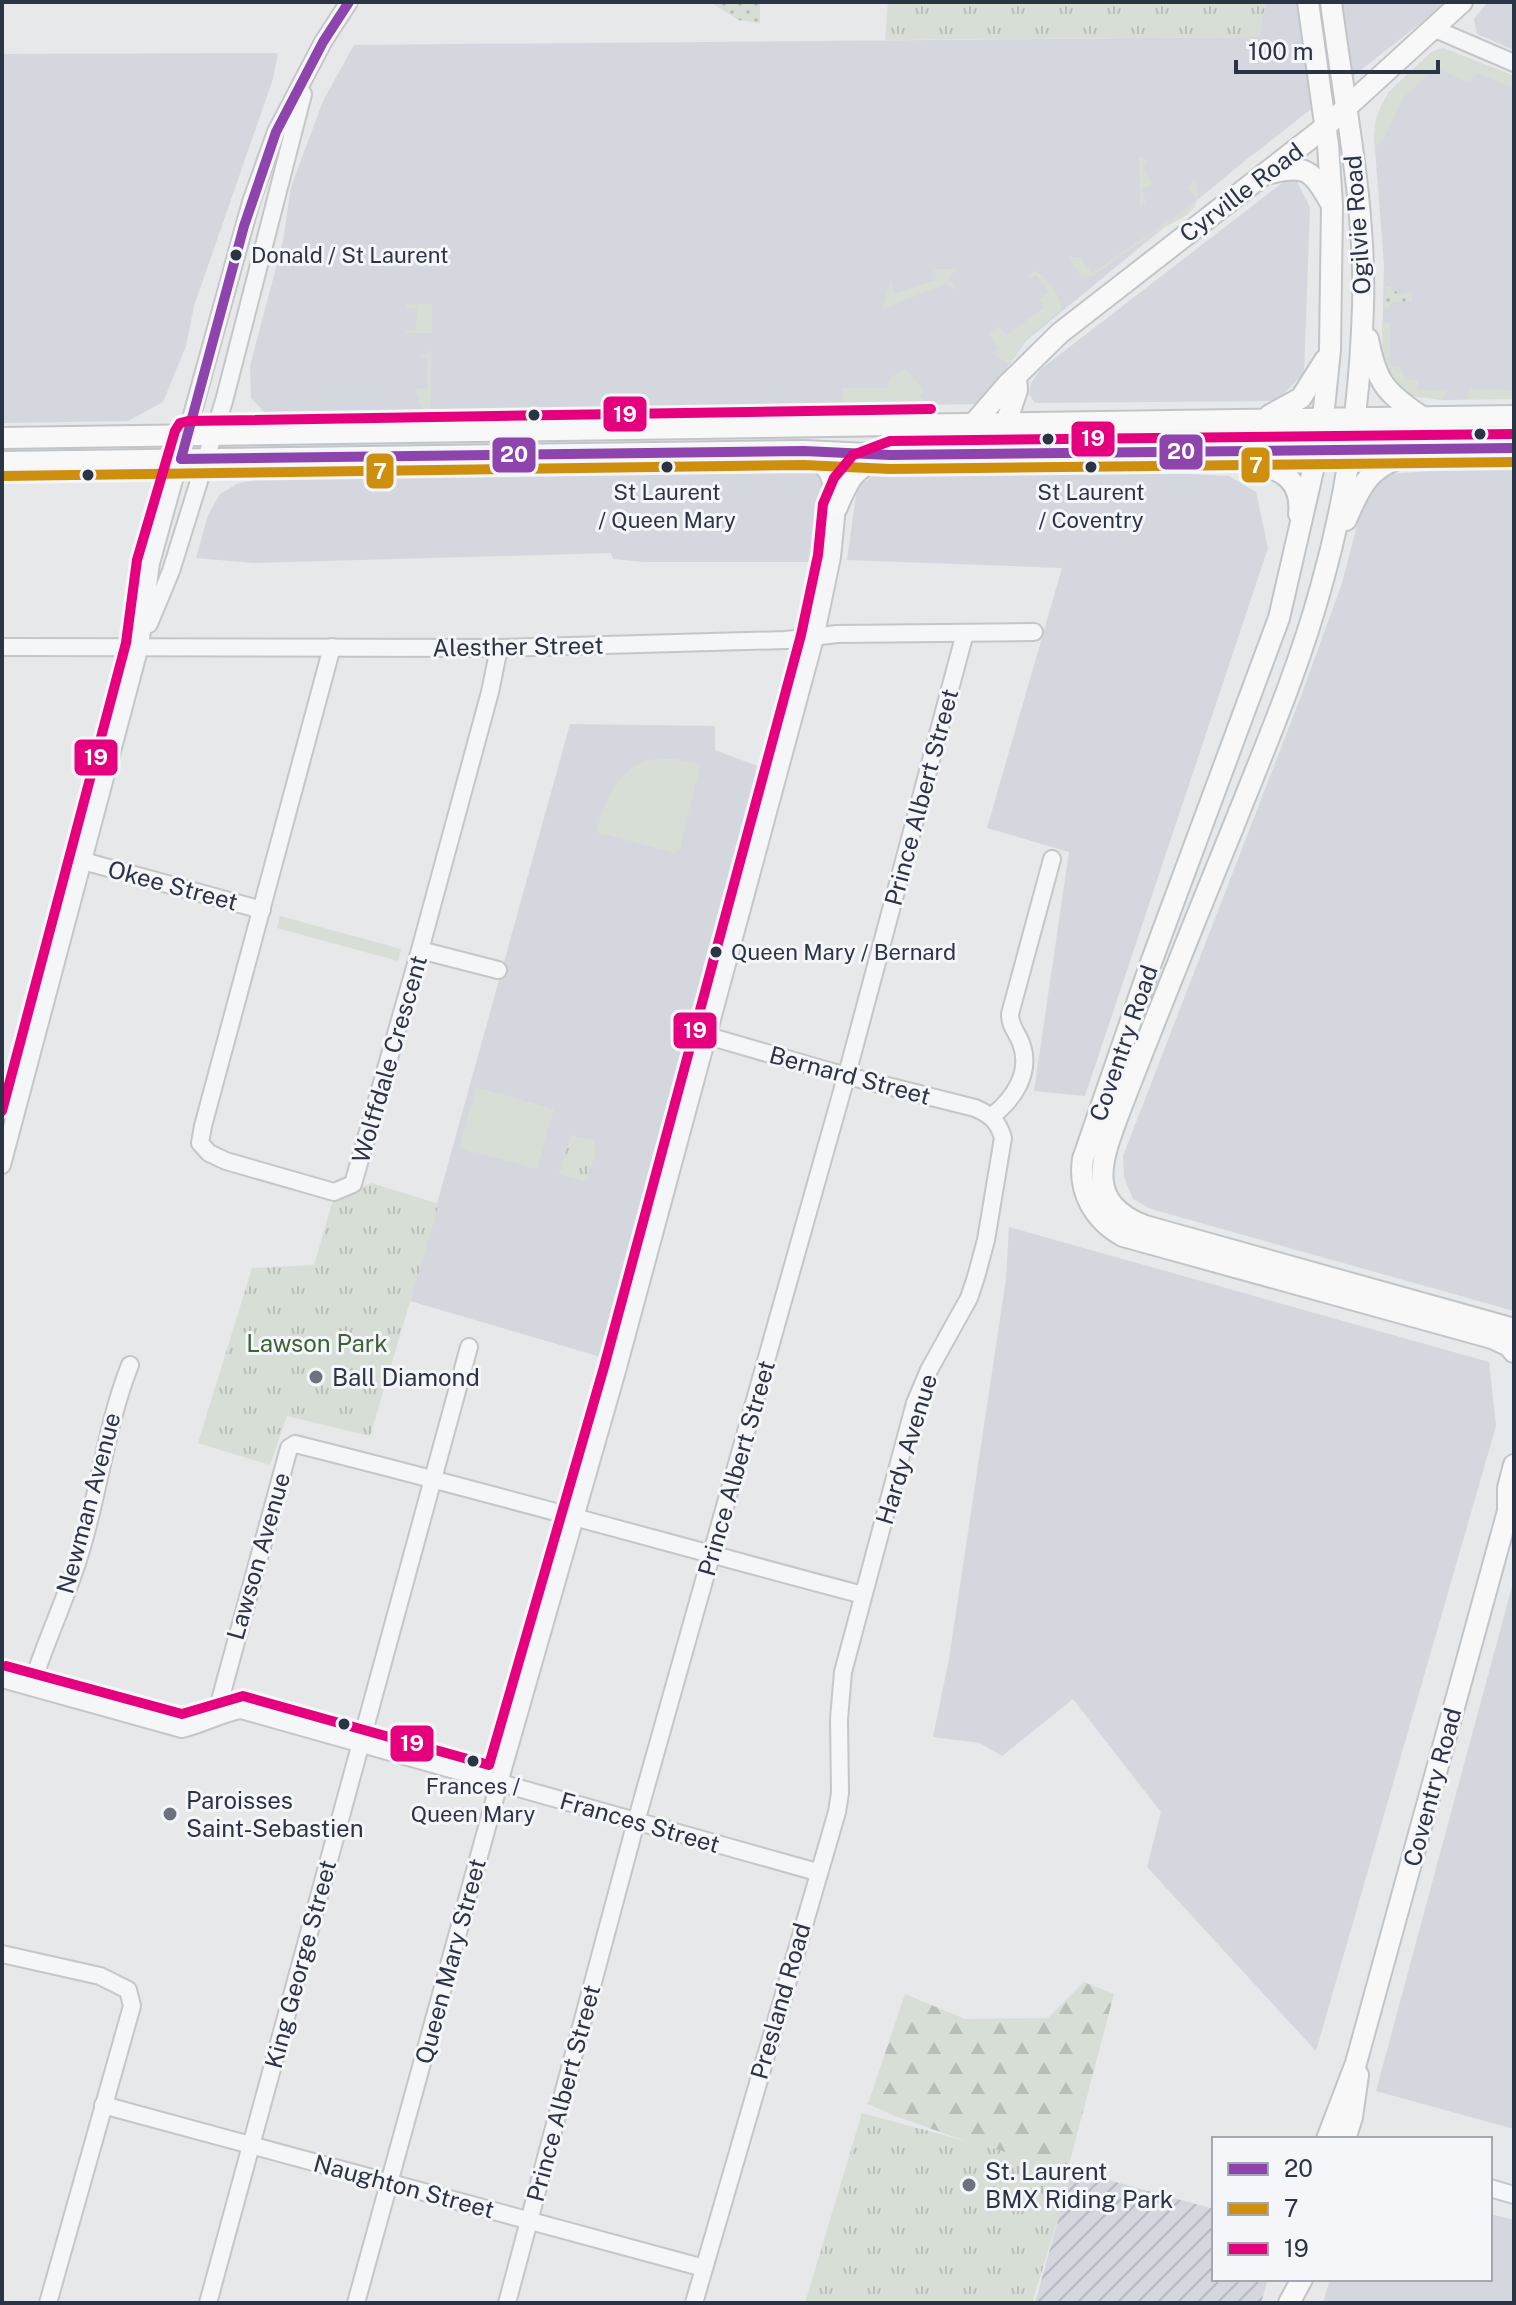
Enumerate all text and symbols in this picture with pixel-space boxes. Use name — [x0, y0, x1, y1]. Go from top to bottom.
scale bar — [1236, 24, 1438, 74]
text: 100 m — [1248, 37, 1314, 65]
street label: Cyrville Road — [1174, 137, 1308, 247]
street label: Ogilvie Road — [1338, 154, 1376, 296]
place label: Donald / St Laurent — [251, 242, 448, 268]
marker: Donald / St Laurent — [228, 247, 244, 263]
line badge: 19 — [602, 395, 648, 433]
text: 19 — [613, 401, 637, 427]
unlabelled marker — [526, 407, 542, 423]
line badge: 19 — [1070, 420, 1116, 458]
text: 19 — [1081, 425, 1105, 451]
unlabelled marker — [1472, 426, 1488, 442]
unlabelled marker — [1040, 431, 1056, 447]
line badge: 20 — [1158, 433, 1204, 471]
line badge: 20 — [491, 436, 537, 474]
text: 20 — [1167, 438, 1195, 464]
text: 20 — [500, 441, 528, 467]
line badge: 7 — [1240, 446, 1271, 484]
line badge: 7 — [365, 452, 395, 490]
text: 7 — [1249, 452, 1263, 478]
text: 7 — [373, 458, 387, 484]
marker: St Laurent / Queen Mary — [659, 459, 675, 475]
marker: St Laurent / Coventry — [1083, 459, 1099, 475]
unlabelled marker — [80, 467, 96, 483]
place label: St Laurent / Queen Mary — [598, 479, 736, 533]
place label: St Laurent / Coventry — [1037, 479, 1145, 533]
street label: Alesther Street — [432, 631, 604, 661]
street label: Prince Albert Street — [879, 686, 963, 908]
line badge: 19 — [73, 738, 119, 777]
text: 19 — [84, 744, 108, 770]
street label: Okee Street — [105, 854, 241, 916]
place label: Queen Mary / Bernard — [731, 939, 956, 965]
marker: Queen Mary / Bernard — [708, 944, 724, 960]
street label: Wolffdale Crescent — [346, 952, 432, 1166]
street label: Coventry Road — [1083, 961, 1163, 1125]
line badge: 19 — [672, 1011, 718, 1050]
text: 19 — [683, 1017, 707, 1043]
street label: Bernard Street — [766, 1040, 934, 1110]
park label: Lawson Park — [246, 1329, 388, 1357]
street label: Prince Albert Street — [692, 1357, 780, 1579]
place label: Ball Diamond — [332, 1363, 480, 1391]
marker: Ball Diamond — [307, 1368, 325, 1386]
street label: Hardy Avenue — [870, 1370, 942, 1528]
street label: Newman Avenue — [50, 1409, 126, 1597]
street label: Lawson Avenue — [221, 1469, 295, 1643]
street label: Coventry Road — [1397, 1705, 1467, 1869]
unlabelled marker — [336, 1716, 352, 1732]
line badge: 19 — [389, 1724, 435, 1763]
text: 19 — [400, 1730, 424, 1756]
marker: Frances / Queen Mary — [465, 1753, 481, 1769]
place label: Frances / Queen Mary — [411, 1773, 535, 1827]
place label: Paroisses Saint-Sebastien — [186, 1786, 364, 1842]
street label: Frances Street — [557, 1786, 723, 1858]
marker: Paroisses Saint-Sebastien — [161, 1805, 179, 1823]
street label: Queen Mary Street — [409, 1855, 491, 2067]
street label: King George Street — [259, 1857, 341, 2071]
street label: Presland Road — [744, 1920, 816, 2082]
street label: Prince Albert Street — [521, 1982, 605, 2204]
legend — [1212, 2137, 1492, 2281]
street label: Naughton Street — [311, 2148, 497, 2224]
text: 20 — [1284, 2154, 1313, 2182]
place label: St. Laurent BMX Riding Park — [985, 2157, 1173, 2213]
marker: St. Laurent BMX Riding Park — [960, 2176, 978, 2194]
text: 7 — [1284, 2194, 1298, 2222]
text: 19 — [1284, 2234, 1309, 2262]

